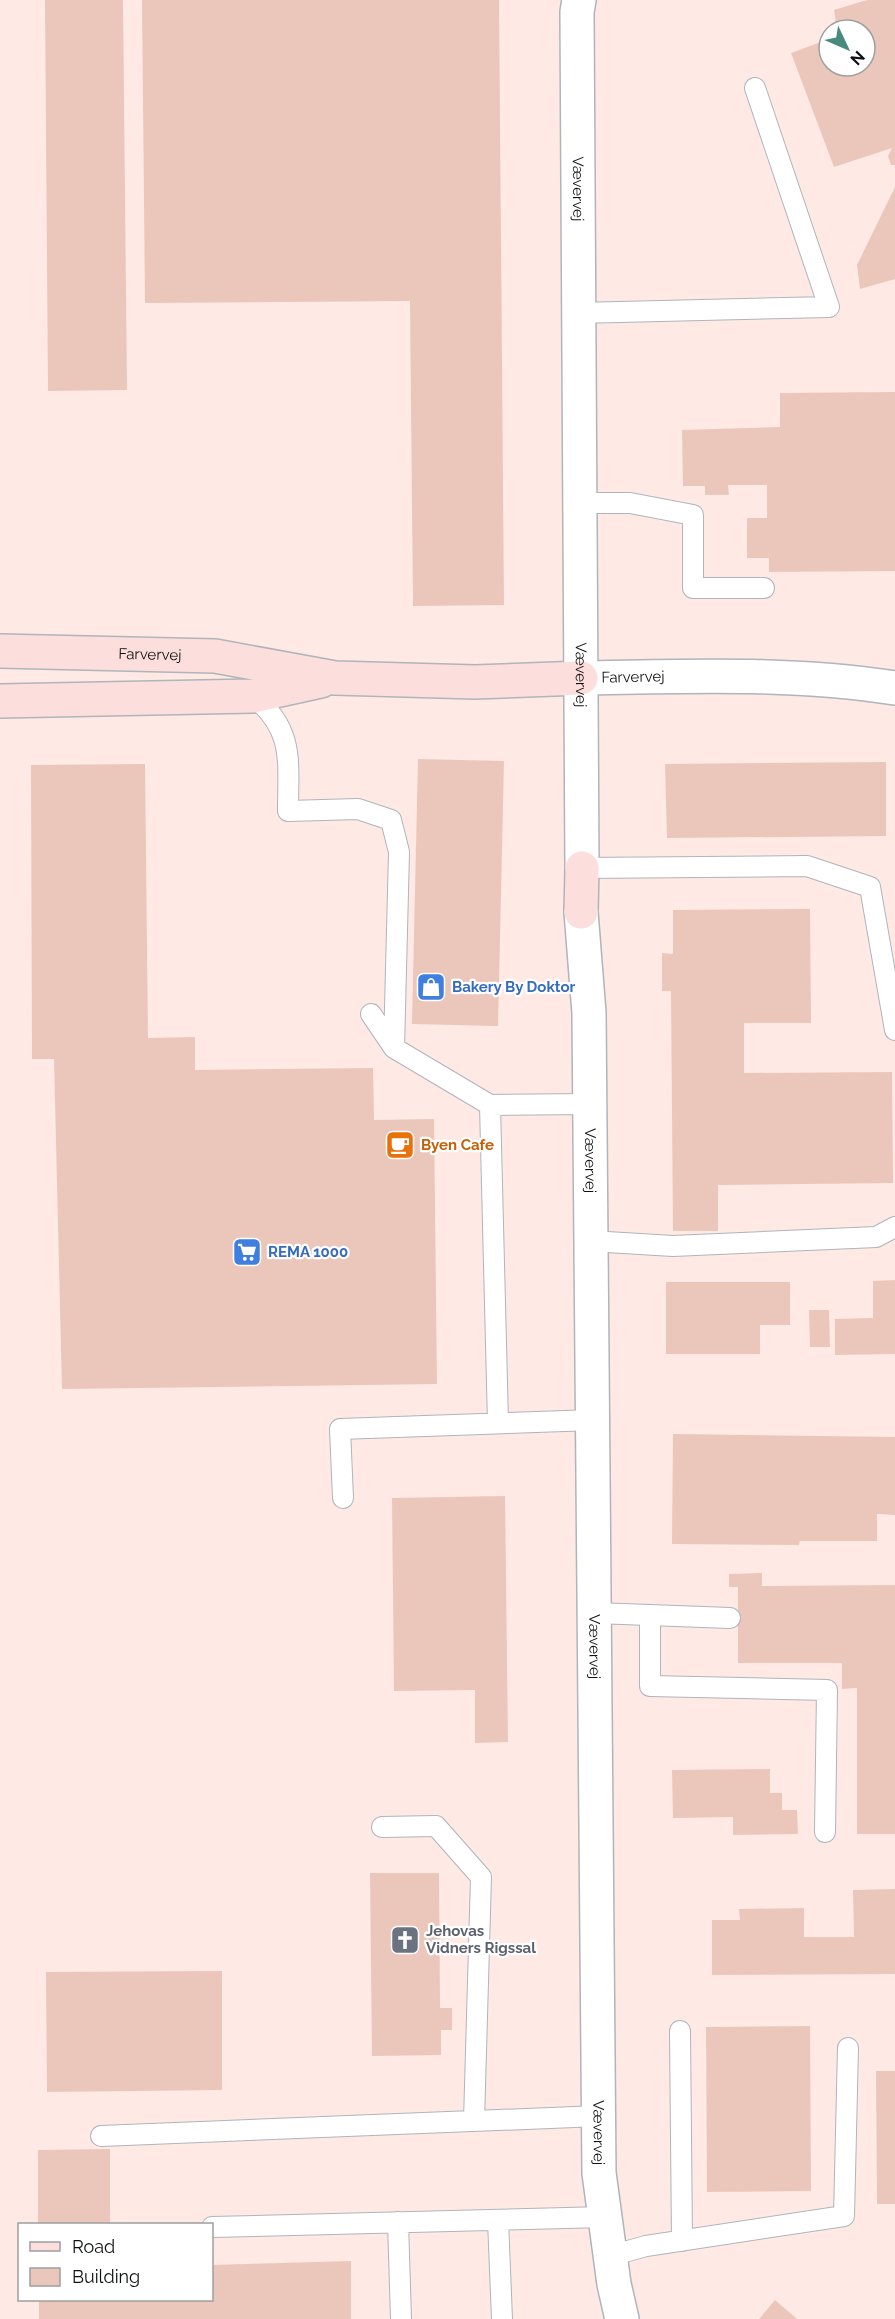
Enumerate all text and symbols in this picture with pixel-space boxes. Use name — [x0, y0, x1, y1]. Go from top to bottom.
north arrow — [817, 18, 877, 78]
text: N — [846, 47, 869, 69]
street label: Vævervej — [569, 156, 587, 221]
street label: Vævervej — [572, 642, 590, 707]
street label: Farvervej — [118, 645, 182, 664]
street label: Farvervej — [601, 667, 665, 687]
shop icon: Bakery By Doktor — [415, 971, 447, 1003]
place label: Bakery By Doktor — [452, 978, 576, 996]
street label: Vævervej — [581, 1128, 600, 1193]
cafe icon: Byen Cafe — [384, 1129, 416, 1161]
place label: Byen Cafe — [421, 1136, 494, 1154]
supermarket icon: REMA 1000 — [231, 1236, 263, 1268]
place label: REMA 1000 — [268, 1243, 348, 1261]
street label: Vævervej — [585, 1614, 604, 1679]
place label: Jehovas Vidners Rigssal — [426, 1922, 536, 1957]
church icon: Jehovas Vidners Rigssal — [389, 1924, 421, 1956]
street label: Vævervej — [589, 2100, 608, 2165]
legend — [18, 2223, 213, 2301]
text: Road — [72, 2236, 115, 2257]
text: Building — [72, 2266, 140, 2287]

